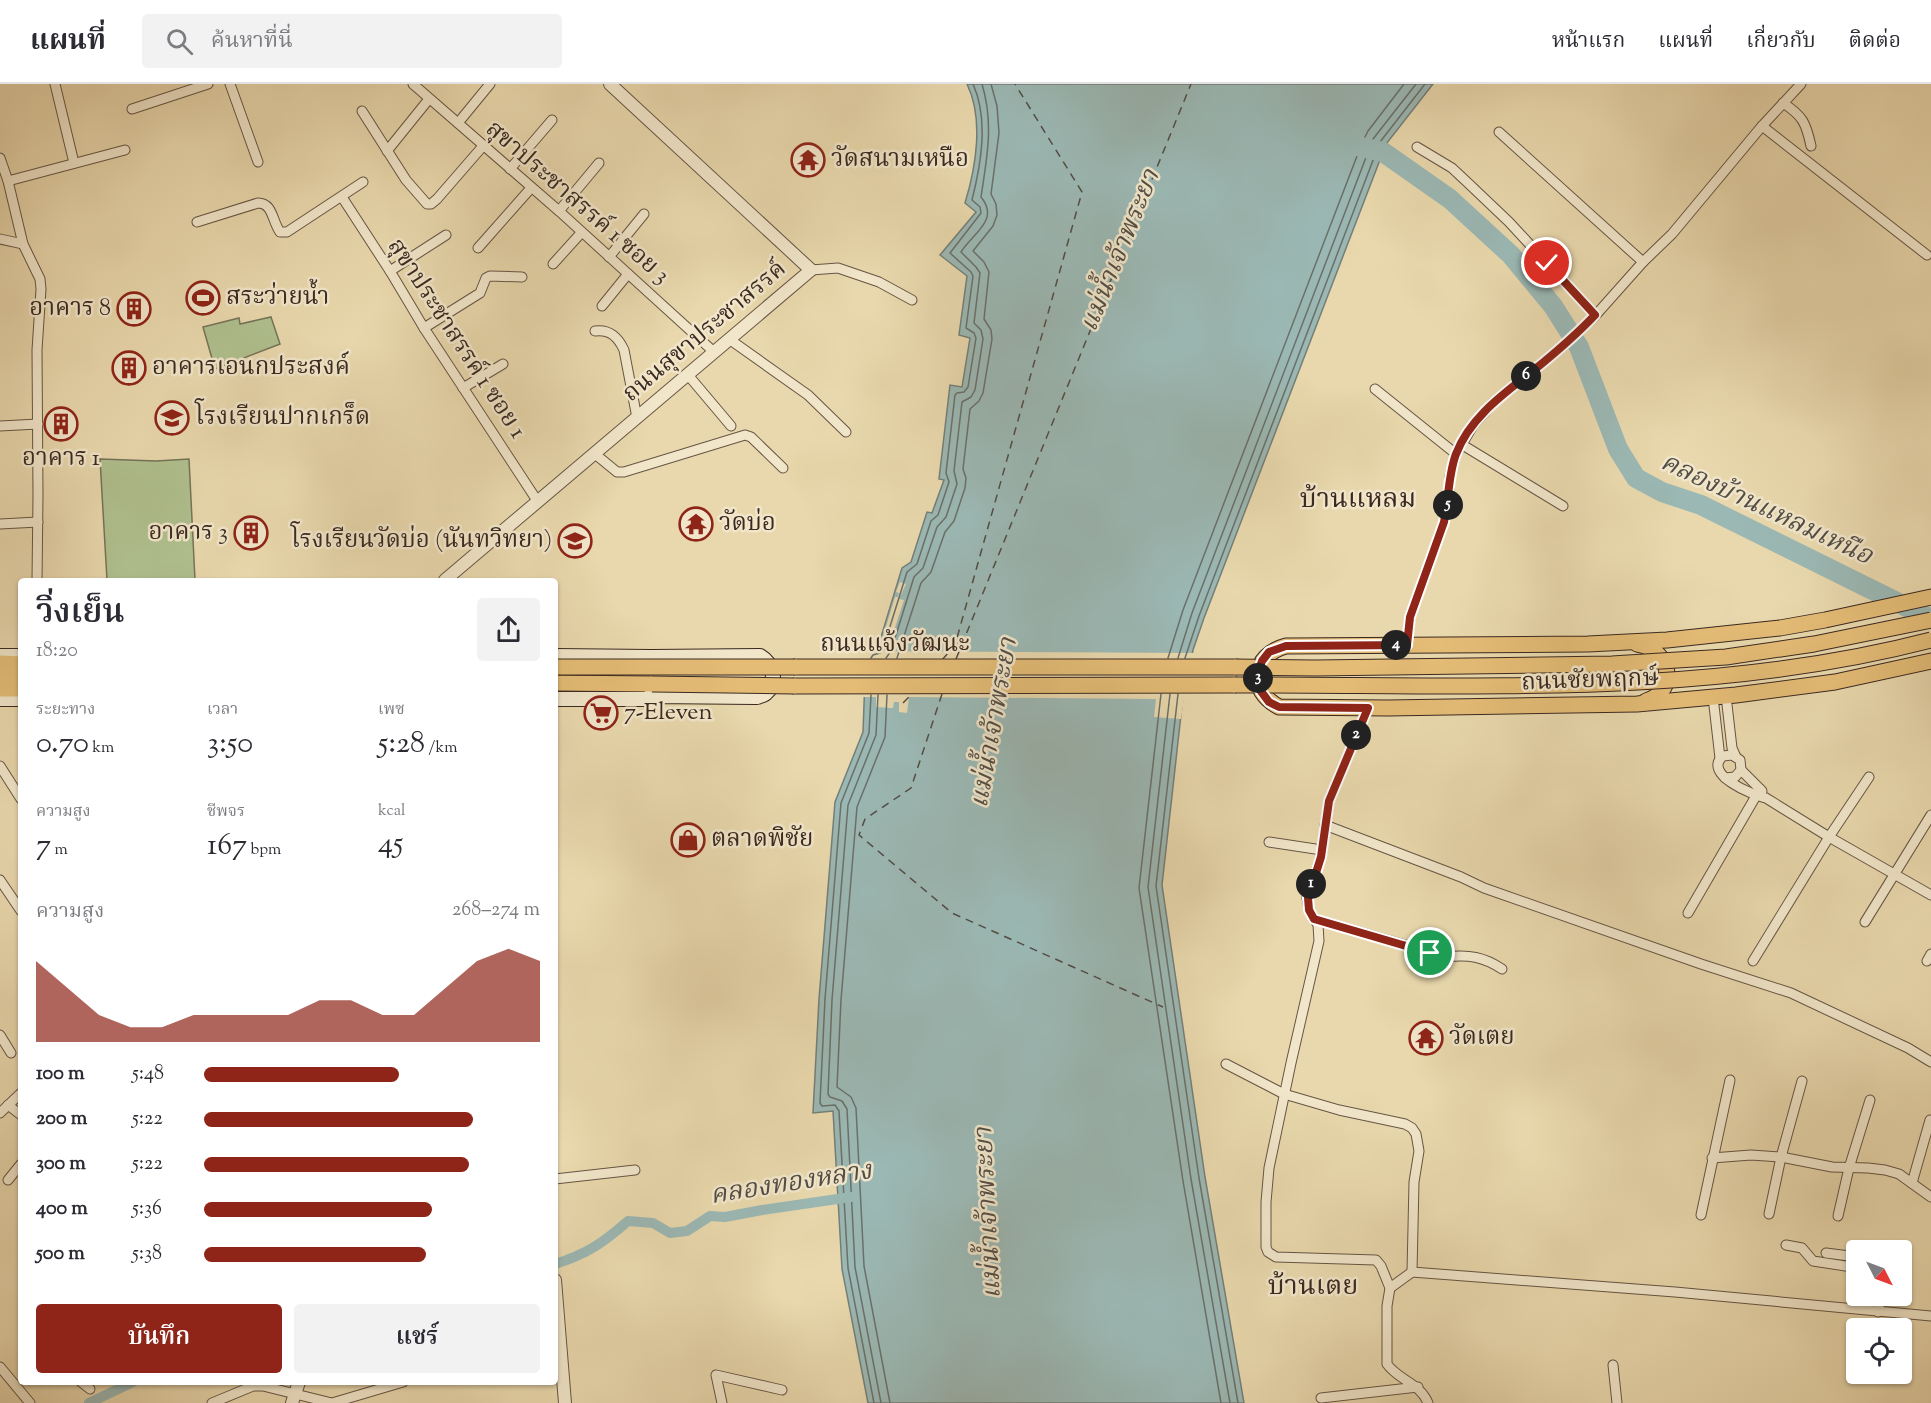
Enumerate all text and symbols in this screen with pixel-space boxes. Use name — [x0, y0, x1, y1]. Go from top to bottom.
search box — [142, 14, 562, 68]
text: แผนที่ — [30, 22, 106, 62]
icon: search — [163, 25, 196, 58]
text: ค้นหาที่นี่ — [211, 26, 293, 58]
text: หน้าแรก — [1552, 27, 1625, 57]
text: แผนที่ — [1658, 27, 1713, 57]
text: เกี่ยวกับ — [1746, 27, 1816, 57]
text: ติดต่อ — [1849, 27, 1901, 57]
street label: สุขาประชาสรรค์ 1 ซอย 3 — [477, 113, 677, 293]
temple icon: วัดสนามเหนือ — [790, 142, 826, 178]
place label: วัดสนามเหนือ — [831, 143, 969, 177]
water label: แม่น้ำเจ้าพระยา — [1069, 162, 1171, 338]
street label: สุขาประชาสรรค์ 1 ซอย 1 — [378, 232, 534, 446]
pin — [1521, 237, 1572, 288]
icon: check — [1530, 246, 1563, 279]
street label: ถนนสุขาประชาสรรค์ — [615, 252, 794, 411]
place label: สระว่ายน้ำ — [226, 278, 329, 315]
sports icon: สระว่ายน้ำ — [185, 280, 221, 316]
building icon: อาคาร 8 — [116, 291, 152, 327]
place label: อาคาร 8 — [29, 292, 111, 326]
building icon: อาคารเอนกประสงค์ — [111, 350, 147, 386]
place label: อาคารเอนกประสงค์ — [152, 350, 350, 385]
pin: 6 — [1511, 361, 1541, 391]
text: 6 — [1522, 364, 1530, 387]
place label: โรงเรียนปากเกร็ด — [194, 398, 370, 435]
school or university icon: โรงเรียนปากเกร็ด — [154, 400, 190, 436]
building icon: อาคาร 1 — [43, 406, 79, 442]
place label: อาคาร 1 — [22, 442, 100, 476]
water label: คลองบ้านแหลมเหนือ — [1654, 445, 1879, 576]
district label: บ้านแหลม — [1300, 481, 1416, 520]
pin: 5 — [1433, 490, 1463, 520]
text: 5 — [1445, 493, 1451, 516]
temple icon: วัดบ่อ — [678, 506, 714, 542]
place label: วัดบ่อ — [719, 507, 776, 541]
building icon: อาคาร 3 — [233, 515, 269, 551]
place label: อาคาร 3 — [148, 516, 228, 550]
place label: โรงเรียนวัดบ่อ (นันทวิทยา) — [290, 521, 552, 558]
school or university icon: โรงเรียนวัดบ่อ (นันทวิทยา) — [557, 523, 593, 559]
text: วิ่งเย็น — [36, 590, 125, 638]
button: share — [477, 598, 540, 661]
street label: ถนนแจ้งวัฒนะ — [820, 628, 970, 662]
pin: 4 — [1381, 630, 1411, 660]
water label: แม่น้ำเจ้าพระยา — [959, 633, 1028, 811]
text: 4 — [1392, 633, 1400, 656]
text: 18:20 — [36, 637, 78, 666]
street label: ถนนชัยพฤกษ์ — [1521, 661, 1660, 700]
pin: 3 — [1243, 663, 1273, 693]
text: 3 — [1255, 666, 1261, 689]
supermarket icon: 7-Eleven — [583, 695, 619, 731]
place label: 7-Eleven — [624, 696, 713, 730]
text: ระยะทาง — [36, 699, 95, 722]
text: เวลา — [207, 699, 238, 722]
text: เพซ — [378, 699, 405, 722]
pin: 2 — [1341, 720, 1371, 750]
text: 0.70 — [36, 723, 89, 766]
text: 3:50 — [207, 723, 253, 766]
text: 5:28 — [378, 723, 425, 766]
text: 2 — [1352, 723, 1360, 746]
text: km — [89, 737, 114, 760]
text: /km — [425, 737, 457, 760]
text: kcal — [378, 800, 406, 823]
text: ความสูง — [36, 801, 91, 824]
text: ชีพจร — [207, 801, 245, 824]
shop icon: ตลาดพิชัย — [670, 822, 706, 858]
text: 45 — [378, 823, 403, 866]
place label: ตลาดพิชัย — [711, 823, 813, 857]
text: 7 — [36, 825, 51, 868]
text: 167 — [207, 825, 247, 868]
text: m — [51, 839, 68, 862]
text: bpm — [247, 839, 281, 862]
pin: 1 — [1296, 869, 1326, 899]
text: 1 — [1308, 872, 1314, 895]
text: 268–274 m — [452, 896, 540, 925]
text: ความสูง — [36, 898, 104, 927]
pin — [1404, 927, 1455, 978]
icon: arrive — [1413, 936, 1446, 969]
temple icon: วัดเตย — [1408, 1020, 1444, 1056]
place label: วัดเตย — [1449, 1021, 1515, 1055]
text: 100 m — [36, 1060, 85, 1089]
text: 5:48 — [132, 1060, 164, 1089]
text: 200 m — [36, 1105, 87, 1134]
text: 5:22 — [132, 1105, 163, 1134]
water label: แม่น้ำเจ้าพระยา — [963, 1125, 1012, 1300]
text: 300 m — [36, 1150, 86, 1179]
text: 5:22 — [132, 1150, 163, 1179]
water label: คลองทองหลาง — [708, 1153, 875, 1215]
text: 400 m — [36, 1195, 88, 1224]
text: 5:36 — [132, 1195, 162, 1224]
text: 500 m — [36, 1240, 85, 1269]
text: 5:38 — [132, 1240, 162, 1269]
north arrow — [1846, 1240, 1912, 1306]
map controls — [1846, 1240, 1912, 1384]
district label: บ้านเตย — [1268, 1268, 1358, 1307]
button: บันทึก — [36, 1304, 282, 1373]
button: แชร์ — [294, 1304, 540, 1373]
button: locate — [1846, 1318, 1912, 1384]

